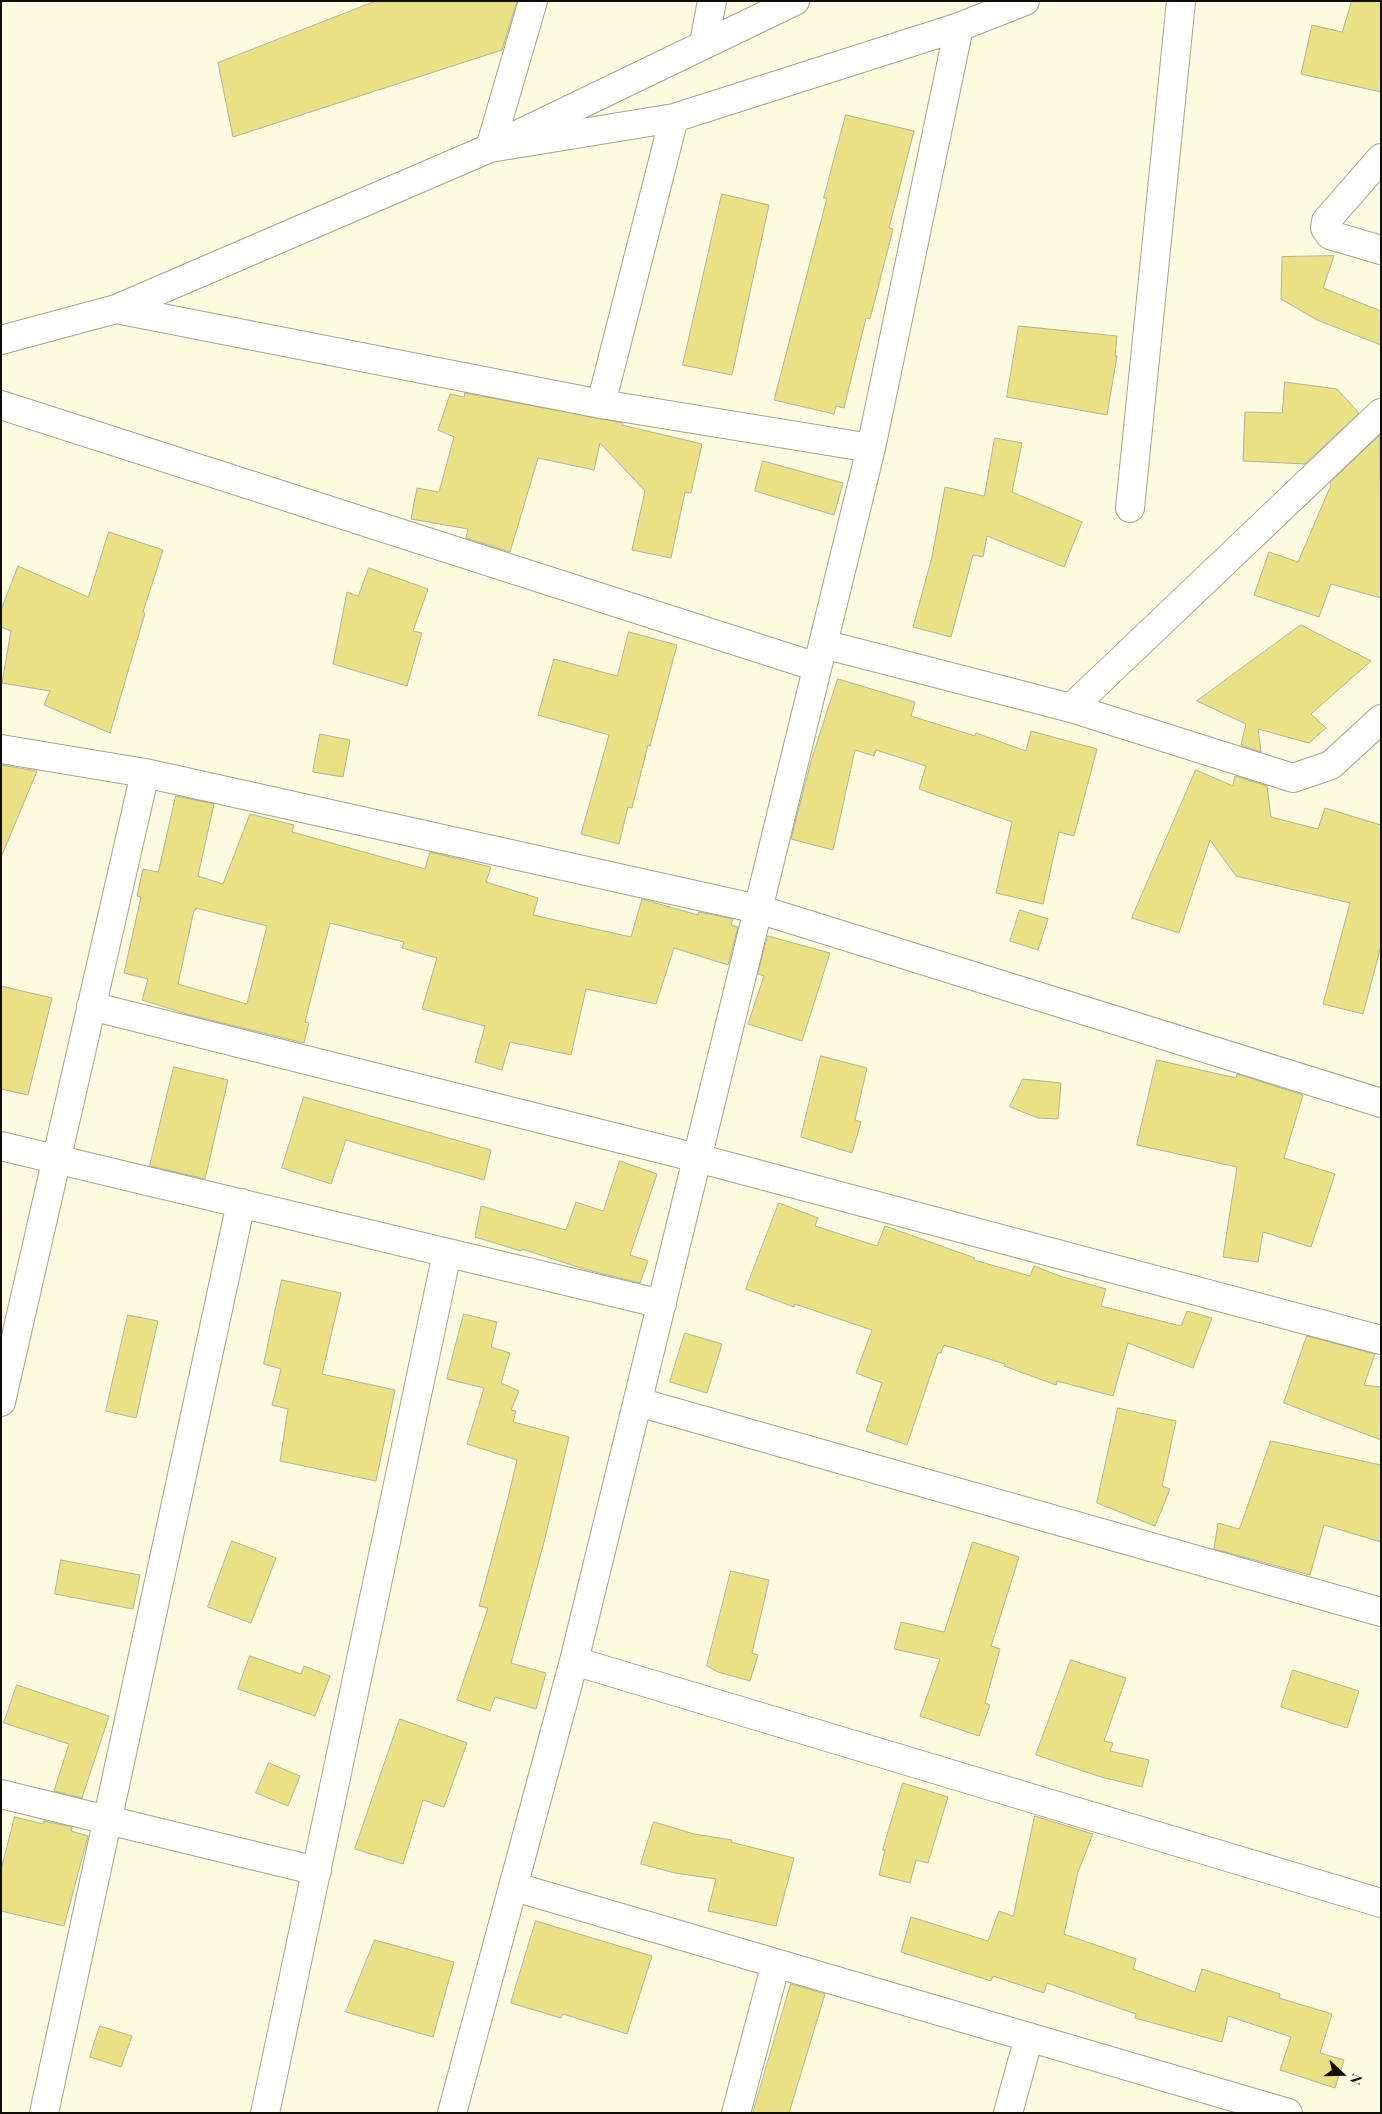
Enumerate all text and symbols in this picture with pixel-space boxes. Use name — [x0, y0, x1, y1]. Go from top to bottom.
north arrow — [1317, 2049, 1367, 2099]
text: N — [1346, 2071, 1367, 2088]

